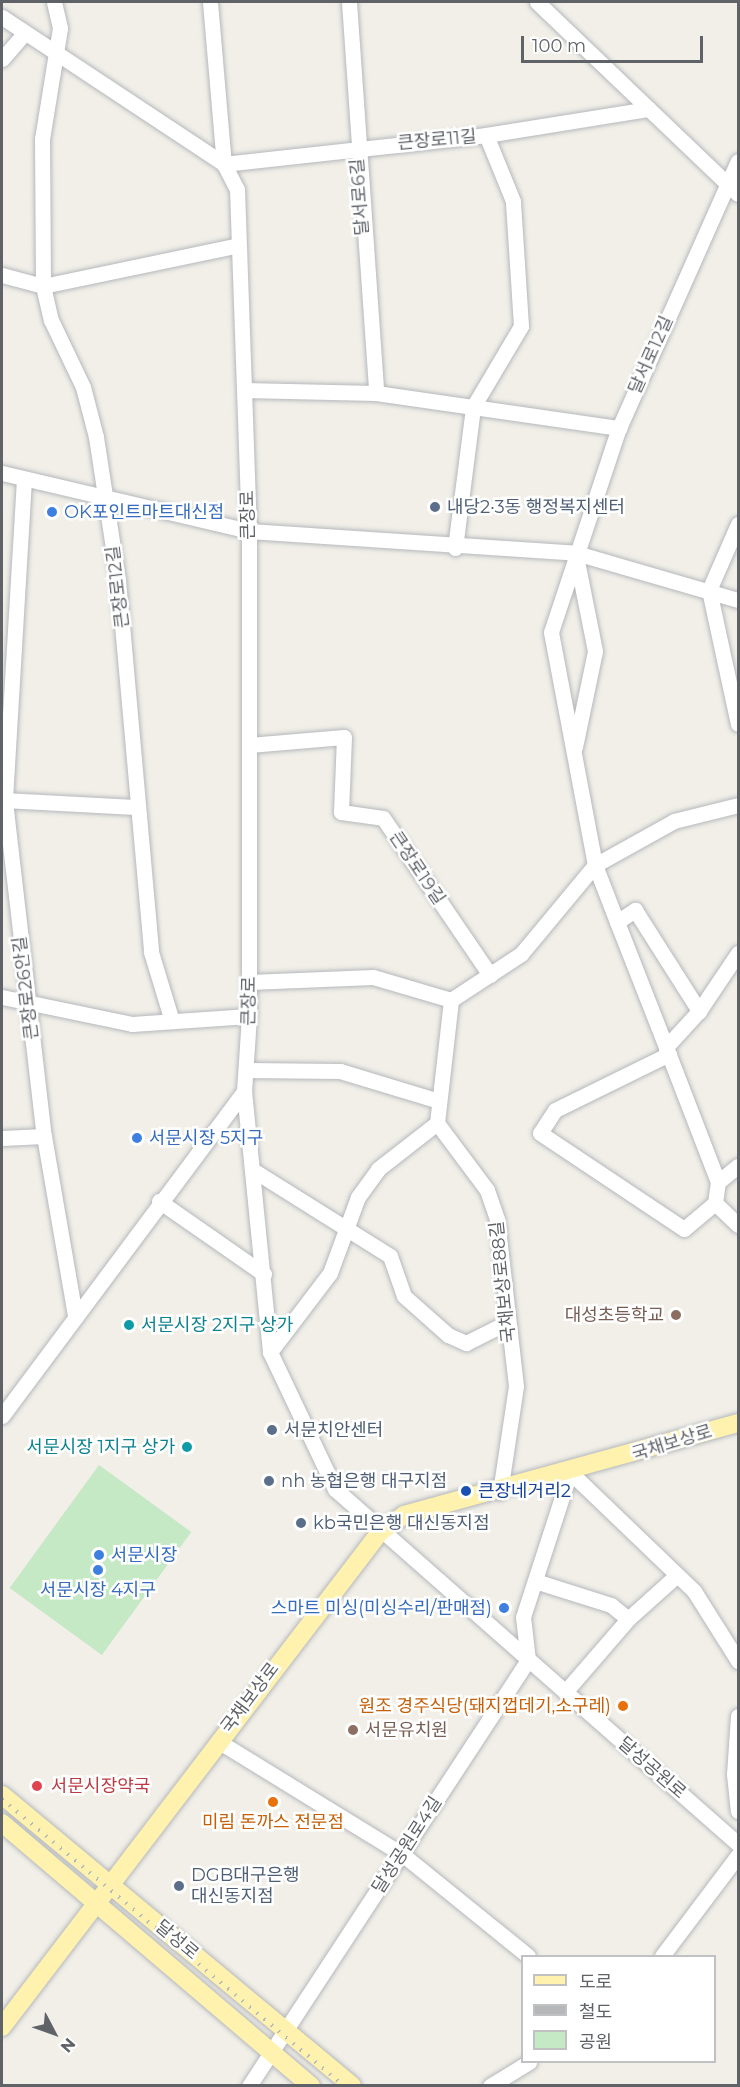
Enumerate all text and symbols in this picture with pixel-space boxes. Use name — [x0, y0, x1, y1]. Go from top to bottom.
scale bar — [524, 24, 706, 62]
text: 100 m — [532, 35, 586, 57]
street label: 큰장로11길 — [397, 126, 477, 154]
street label: 달서로6길 — [347, 158, 373, 236]
street label: 달서로12길 — [624, 313, 678, 397]
street label: 큰장로 — [237, 490, 259, 540]
place label: 내당2·3동 행정복지센터 — [447, 496, 625, 518]
marker: 내당2·3동 행정복지센터 — [428, 500, 442, 514]
place label: OK포인트마트대신점 — [64, 501, 224, 523]
marker: OK포인트마트대신점 — [45, 505, 59, 519]
street label: 큰장로12길 — [102, 545, 134, 629]
street label: 큰장로19길 — [385, 827, 449, 909]
street label: 큰장로26안길 — [9, 935, 43, 1041]
street label: 큰장로 — [238, 976, 260, 1026]
place label: 서문시장 5지구 — [149, 1127, 263, 1149]
marker: 서문시장 5지구 — [130, 1131, 144, 1145]
street label: 국채보상로88길 — [486, 1220, 520, 1344]
place label: 대성초등학교 — [565, 1304, 664, 1326]
marker: 대성초등학교 — [669, 1308, 683, 1322]
place label: 서문시장 2지구 상가 — [141, 1314, 293, 1336]
marker: 서문시장 2지구 상가 — [122, 1318, 136, 1332]
place label: 서문치안센터 — [284, 1419, 383, 1441]
street label: 국채보상로 — [629, 1421, 715, 1465]
marker: 서문치안센터 — [265, 1423, 279, 1437]
place label: 서문시장 1지구 상가 — [27, 1436, 175, 1458]
marker: 서문시장 1지구 상가 — [180, 1440, 194, 1454]
place label: nh 농협은행 대구지점 — [281, 1470, 447, 1492]
marker: nh 농협은행 대구지점 — [262, 1474, 276, 1488]
place label: 큰장네거리2 — [478, 1480, 571, 1502]
marker: 큰장네거리2 — [459, 1484, 473, 1498]
place label: kb국민은행 대신동지점 — [313, 1512, 490, 1534]
marker: kb국민은행 대신동지점 — [294, 1516, 308, 1530]
place label: 서문시장 — [111, 1544, 177, 1566]
marker: 서문시장 — [92, 1548, 106, 1562]
marker: 서문시장 4지구 — [91, 1563, 105, 1577]
place label: 서문시장 4지구 — [40, 1579, 156, 1601]
place label: 스마트 미싱(미싱수리/판매점) — [271, 1597, 492, 1619]
marker: 스마트 미싱(미싱수리/판매점) — [497, 1601, 511, 1615]
street label: 국채보상로 — [216, 1658, 284, 1738]
place label: 원조 경주식당(돼지껍데기,소구레) — [359, 1695, 611, 1717]
marker: 원조 경주식당(돼지껍데기,소구레) — [616, 1699, 630, 1713]
place label: 서문유치원 — [365, 1719, 448, 1741]
marker: 서문유치원 — [346, 1723, 360, 1737]
street label: 달성공원로 — [614, 1733, 690, 1803]
place label: 서문시장약국 — [51, 1775, 150, 1797]
marker: 서문시장약국 — [28, 1777, 46, 1795]
street label: 달성공원로4길 — [368, 1792, 446, 1898]
marker: 미림 돈까스 전문점 — [266, 1795, 280, 1809]
place label: 미림 돈까스 전문점 — [202, 1811, 344, 1833]
place label: DGB대구은행 대신동지점 — [191, 1865, 300, 1908]
marker: DGB대구은행 대신동지점 — [172, 1879, 186, 1893]
street label: 달성로 — [151, 1916, 203, 1964]
legend — [521, 1955, 716, 2063]
text: 도로 — [579, 1971, 612, 1993]
text: 철도 — [579, 2001, 612, 2023]
north arrow — [24, 2003, 84, 2063]
text: 공원 — [579, 2031, 612, 2053]
text: N — [57, 2034, 79, 2056]

